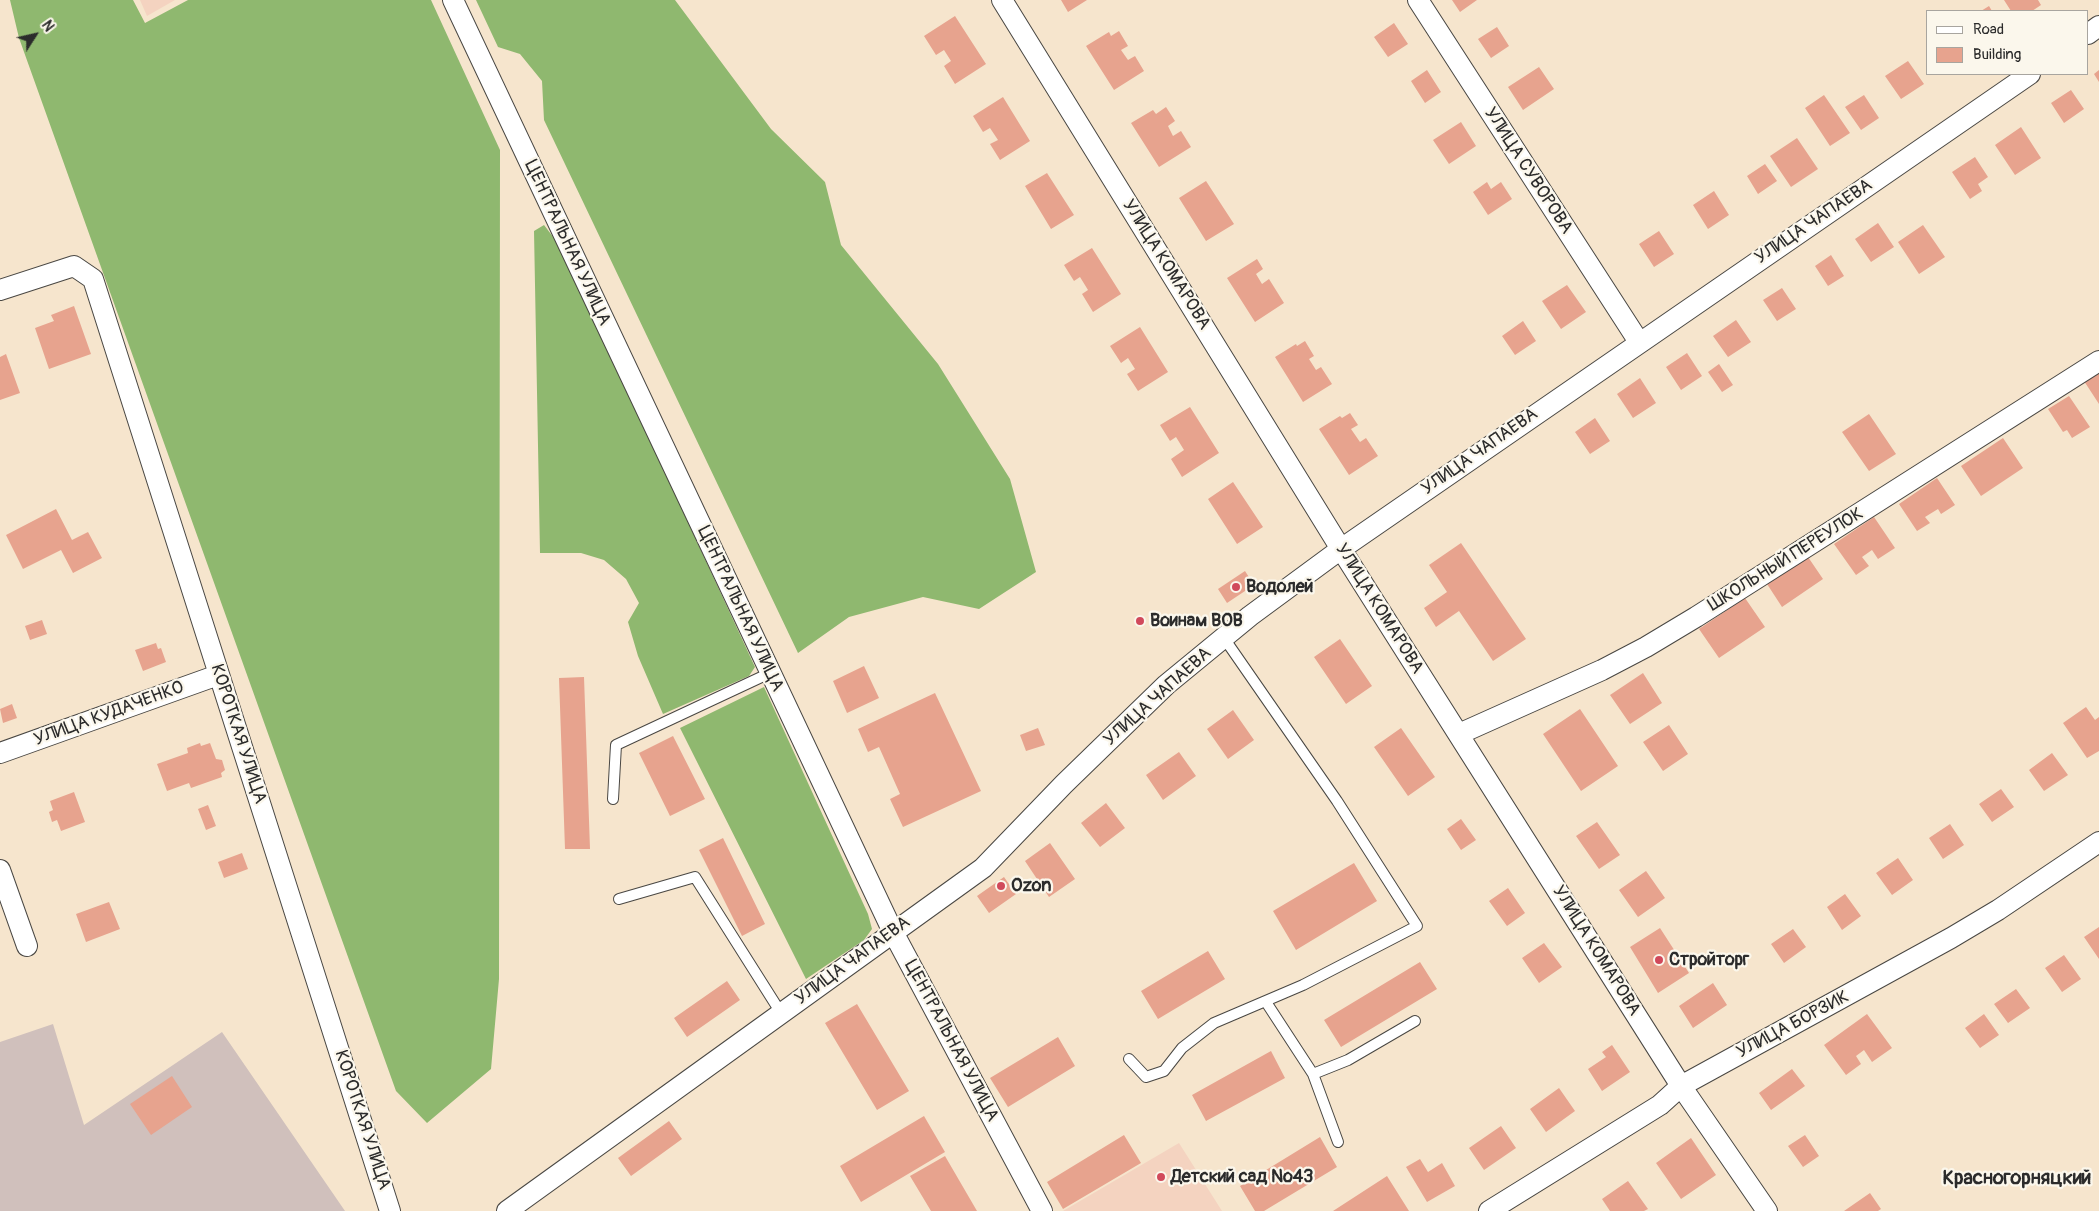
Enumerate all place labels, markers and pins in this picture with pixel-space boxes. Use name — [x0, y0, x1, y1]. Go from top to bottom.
place label: Водолей — [1246, 576, 1313, 598]
marker: Водолей — [1230, 581, 1242, 593]
place label: Воинам ВОВ — [1150, 610, 1243, 632]
marker: Воинам ВОВ — [1134, 615, 1146, 627]
place label: Ozon — [1011, 875, 1051, 897]
marker: Ozon — [995, 880, 1007, 892]
place label: Стройторг — [1669, 949, 1749, 971]
marker: Стройторг — [1653, 954, 1665, 966]
place label: Детский сад №43 — [1171, 1166, 1313, 1188]
marker: Детский сад №43 — [1155, 1171, 1167, 1183]

